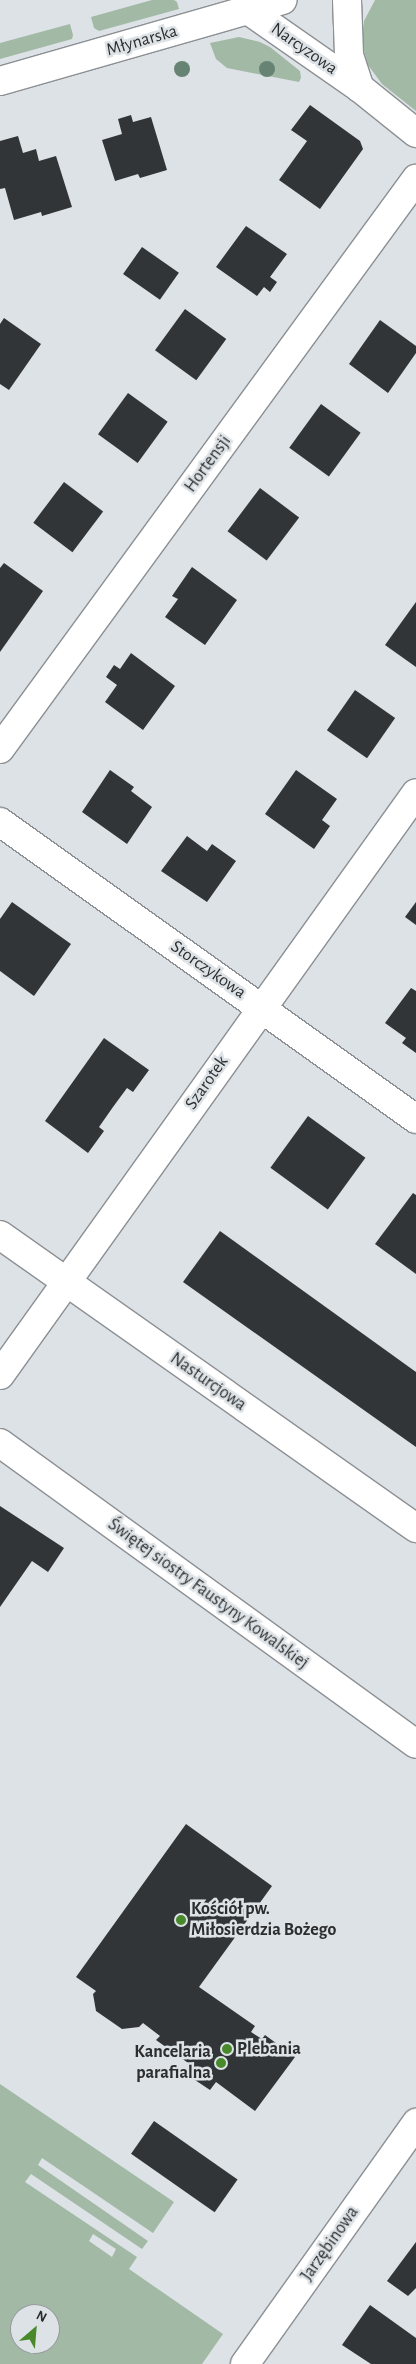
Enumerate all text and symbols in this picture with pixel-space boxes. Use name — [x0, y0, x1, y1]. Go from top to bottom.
street label: Narcyzowa — [267, 18, 341, 80]
street label: Młynarska — [104, 21, 180, 61]
street label: Hortensji — [180, 431, 236, 497]
street label: Storczykowa — [166, 936, 250, 1004]
street label: Szarotek — [181, 1052, 233, 1114]
street label: Nasturcjowa — [166, 1348, 250, 1416]
street label: Świętej siostry Faustyny Kowalskiej — [103, 1514, 313, 1674]
place label: Kościół pw. Miłosierdzia Bożego — [191, 1899, 336, 1942]
marker: Kościół pw. Miłosierdzia Bożego — [175, 1914, 187, 1926]
place label: Plebania — [237, 2038, 301, 2060]
place label: Kancelaria parafialna — [134, 2042, 211, 2084]
marker: Plebania — [221, 2043, 233, 2055]
marker: Kancelaria parafialna — [215, 2057, 227, 2069]
street label: Jarzębinowa — [296, 2202, 364, 2286]
north arrow — [10, 2304, 60, 2354]
text: N — [34, 2308, 49, 2325]

